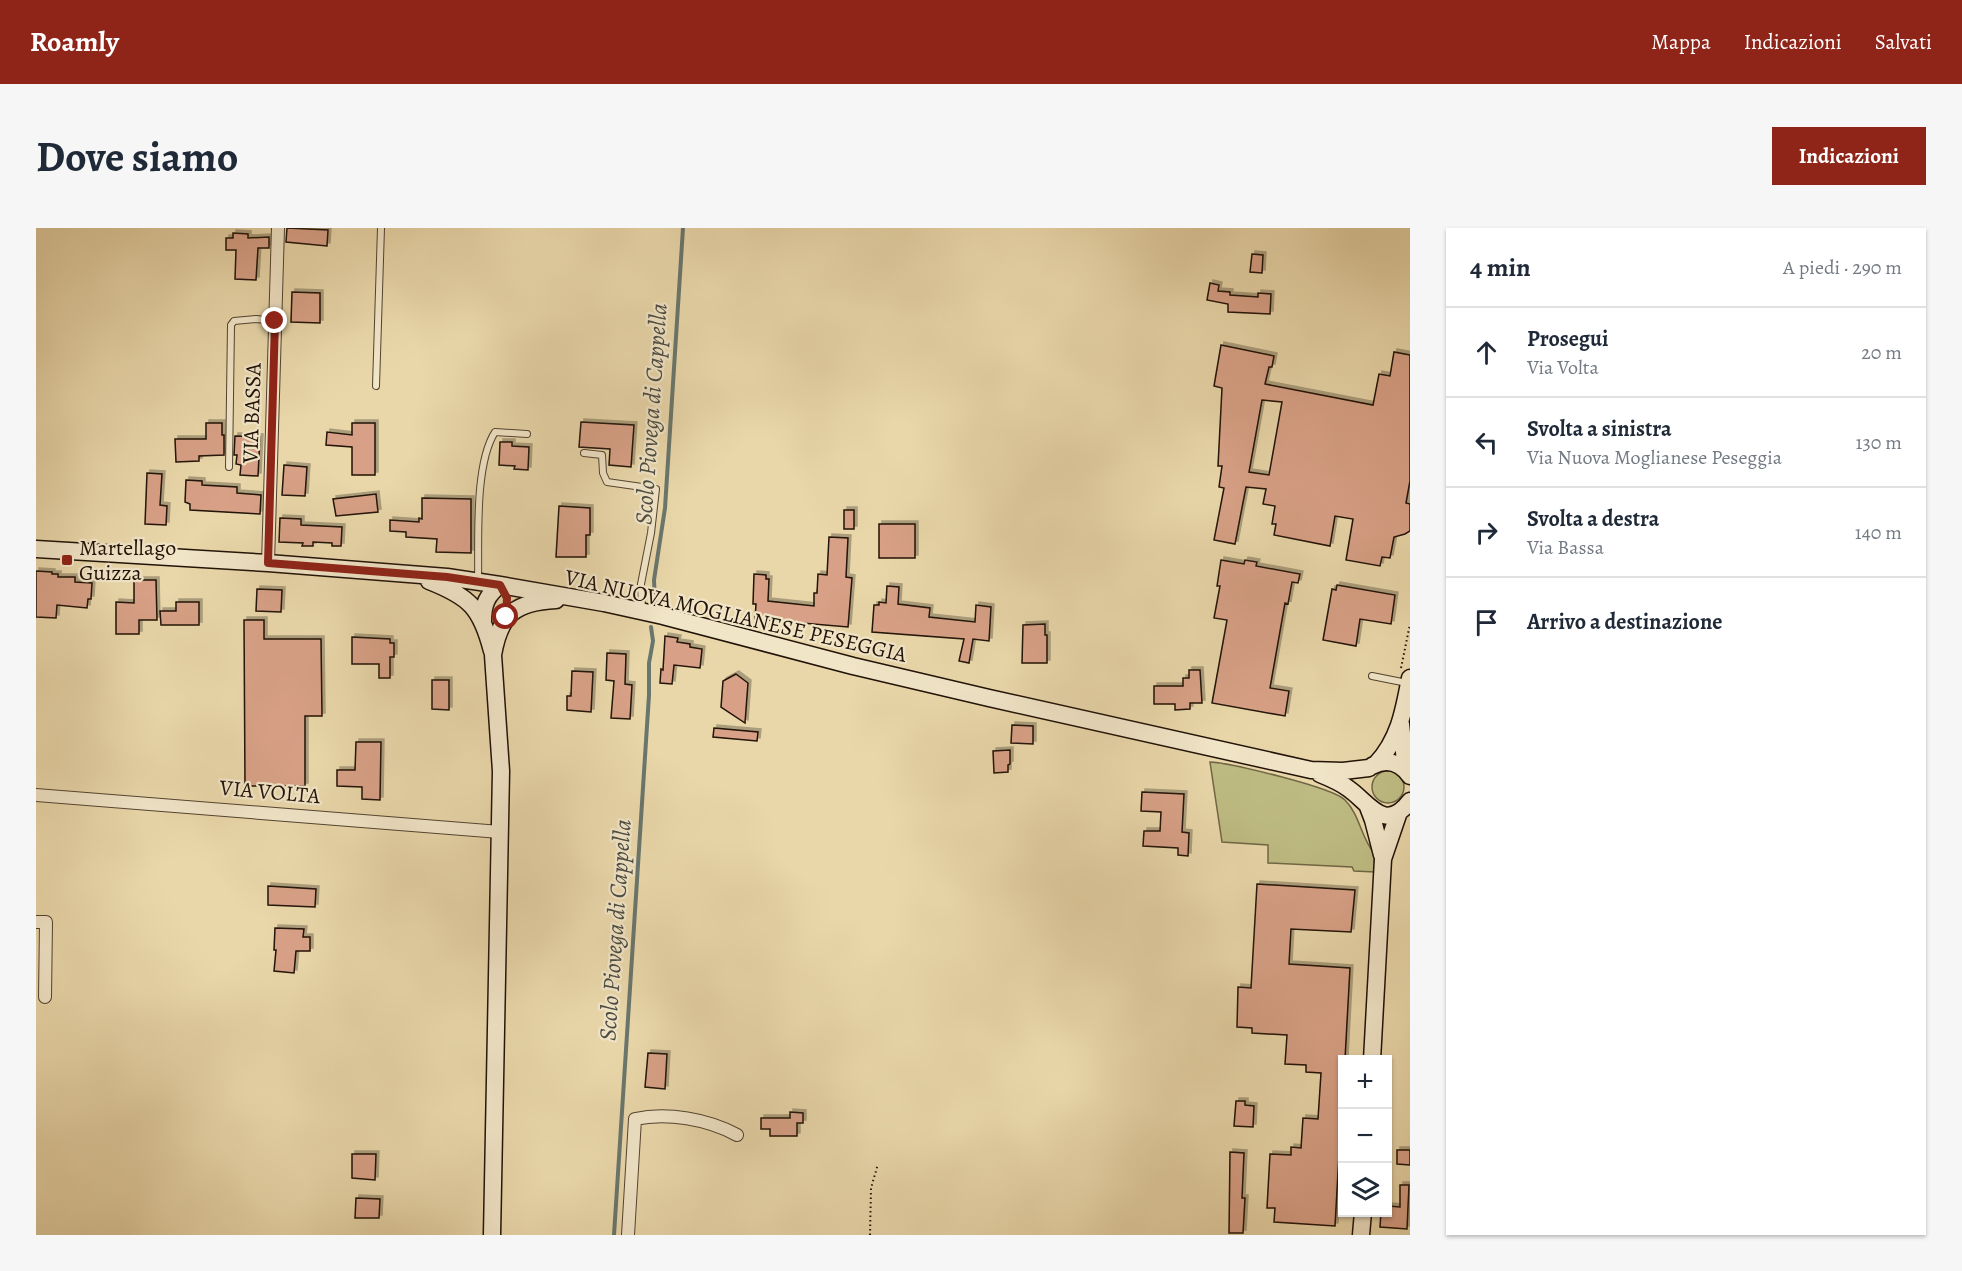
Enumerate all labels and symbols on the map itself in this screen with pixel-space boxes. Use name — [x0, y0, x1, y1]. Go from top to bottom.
water label: Scolo Piovega di Cappella — [627, 302, 675, 526]
route end — [261, 307, 287, 333]
street label: VIA BASSA — [235, 361, 269, 465]
place label: Martellago Guizza — [79, 533, 176, 588]
marker: Martellago Guizza — [60, 553, 74, 567]
street label: VIA NUOVA MOGLIANESE PESEGGIA — [561, 562, 911, 670]
route start — [492, 603, 518, 629]
street label: VIA VOLTA — [217, 773, 323, 811]
water label: Scolo Piovega di Cappella — [591, 818, 639, 1042]

